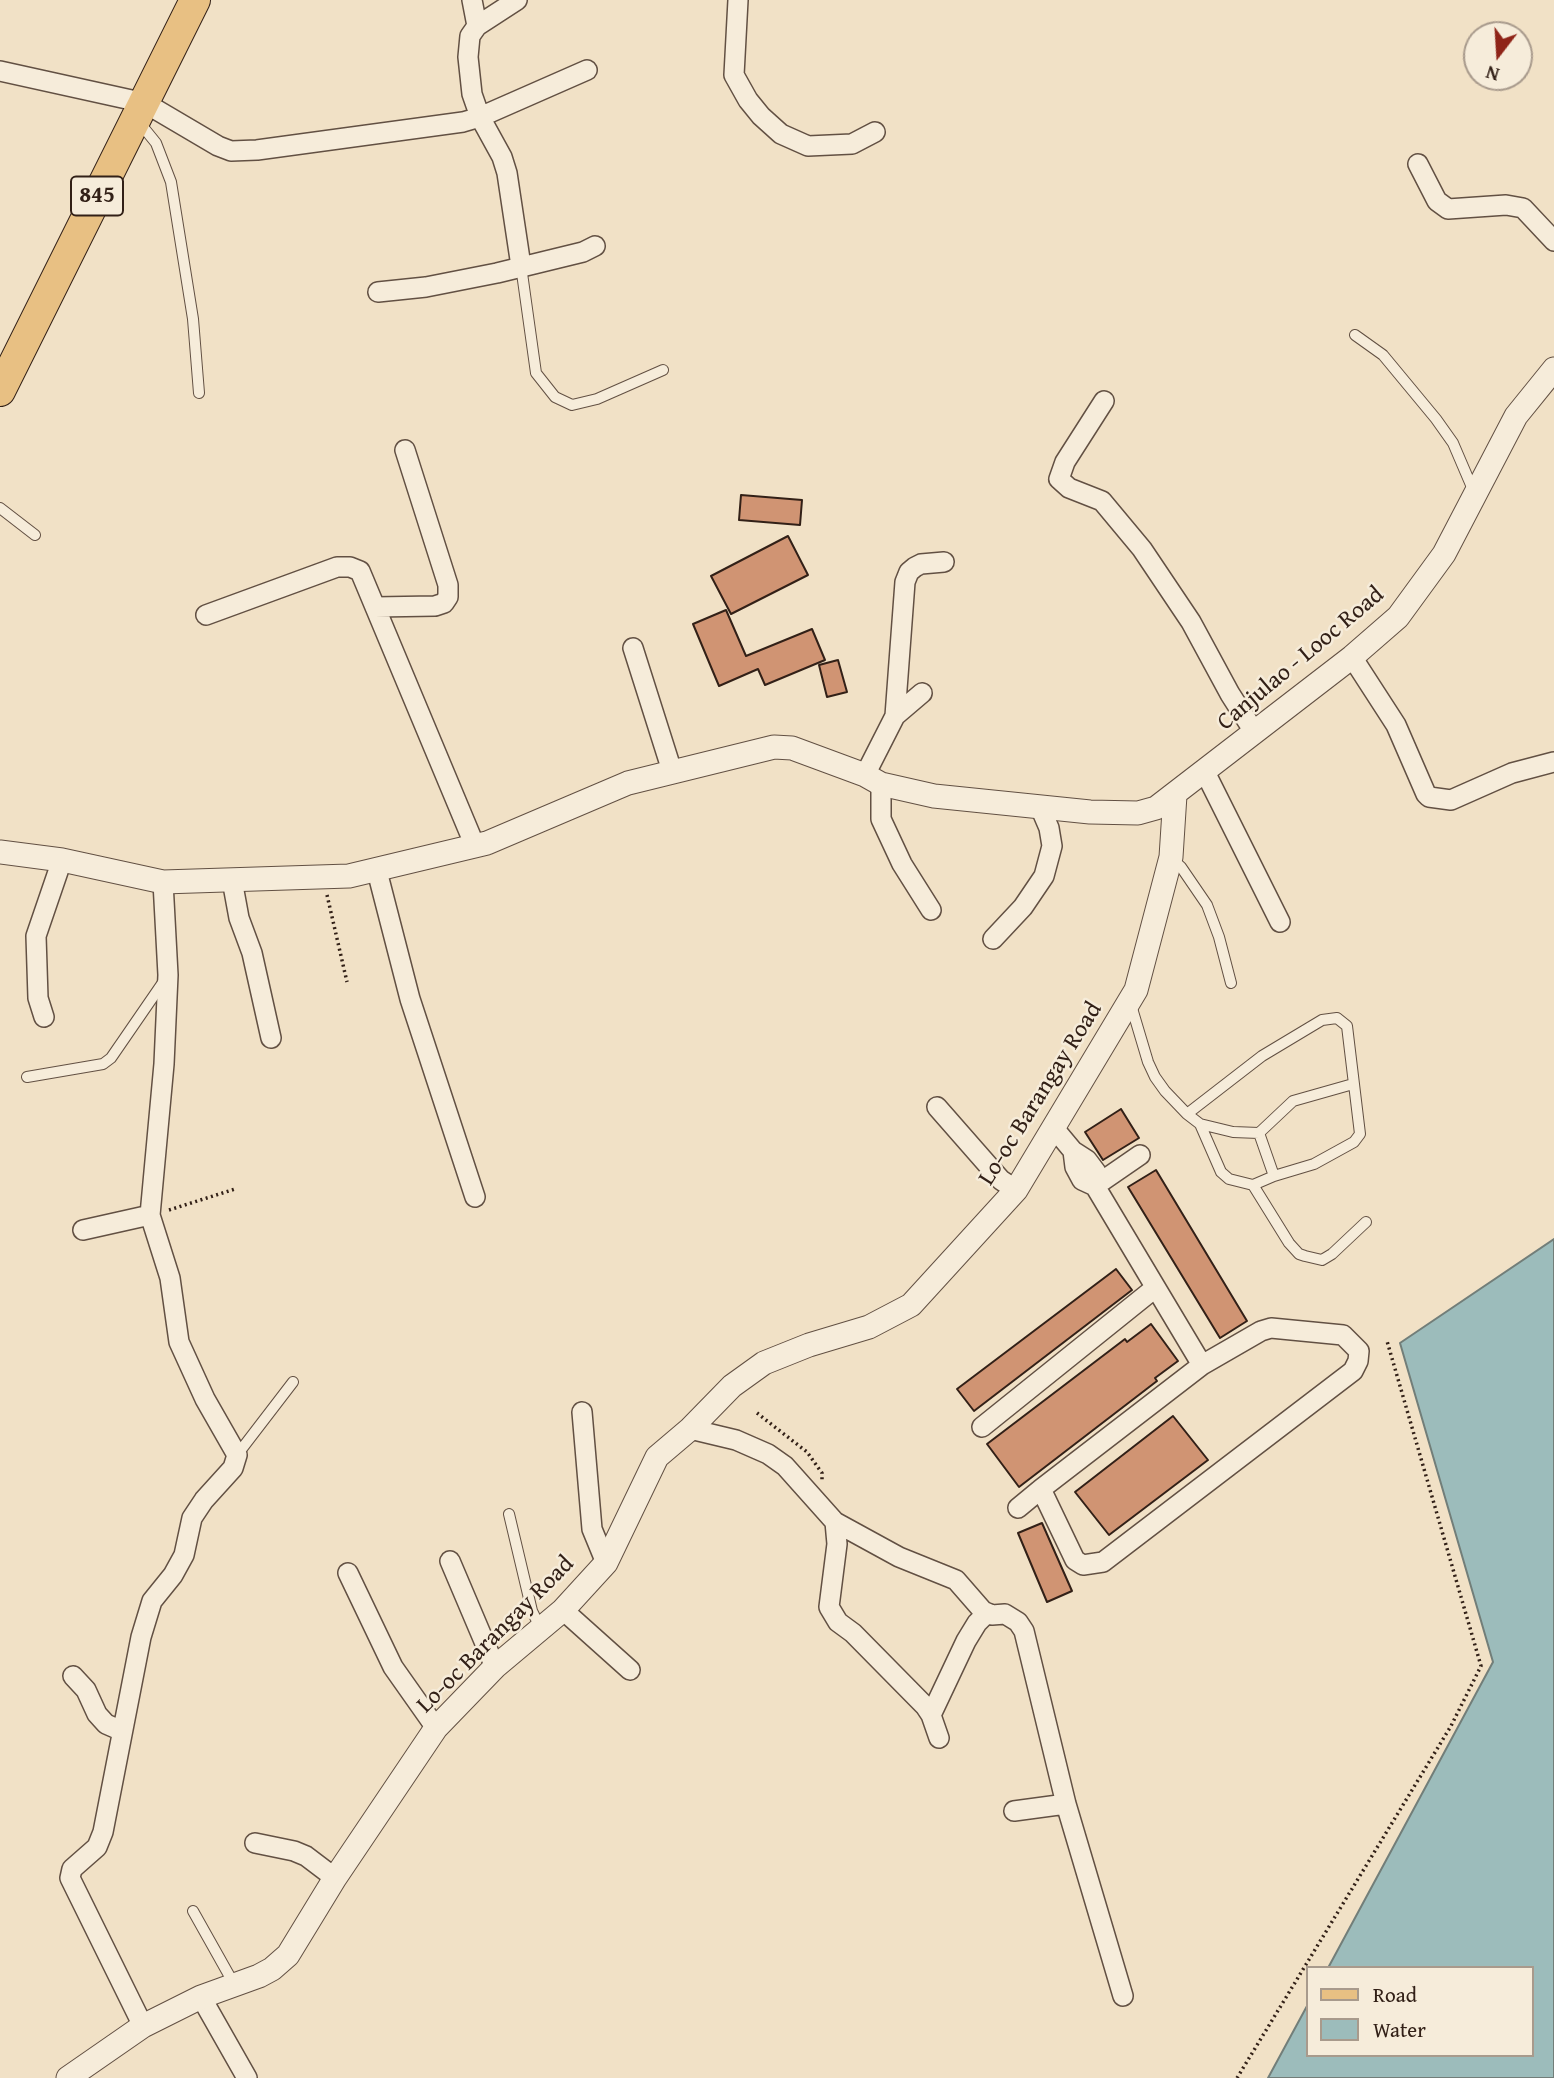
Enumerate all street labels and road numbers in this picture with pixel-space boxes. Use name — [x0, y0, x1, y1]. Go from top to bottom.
road number: 845 — [71, 176, 123, 216]
street label: Canjulao - Looc Road — [1212, 581, 1390, 737]
street label: Lo-oc Barangay Road — [973, 997, 1109, 1191]
street label: Lo-oc Barangay Road — [411, 1550, 581, 1720]

